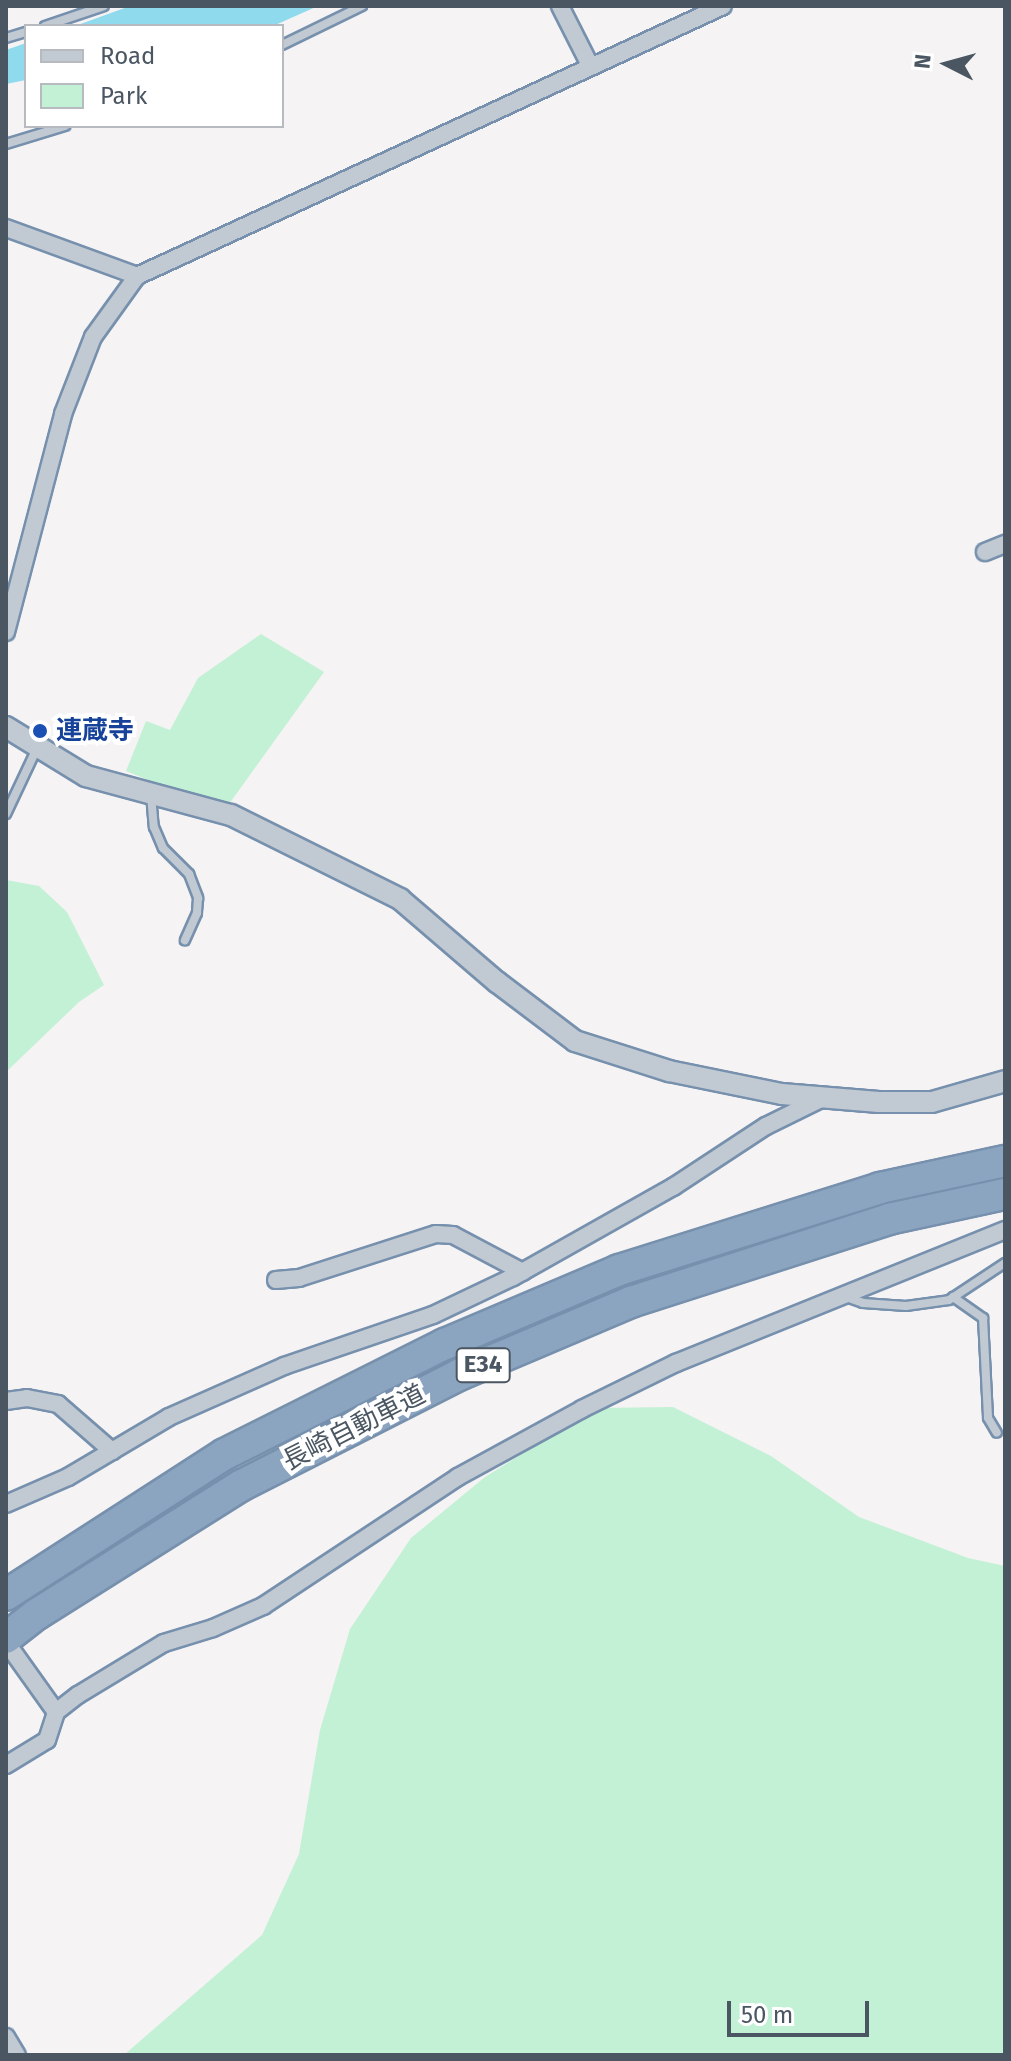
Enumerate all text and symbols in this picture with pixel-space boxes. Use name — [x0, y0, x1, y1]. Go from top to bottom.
legend — [24, 24, 284, 128]
north arrow — [907, 24, 987, 104]
text: Road — [100, 42, 155, 70]
text: N — [908, 53, 937, 70]
text: Park — [100, 82, 147, 110]
place label: 連蔵寺 — [56, 715, 134, 747]
marker: 連蔵寺 — [31, 722, 49, 740]
road number: E34 — [455, 1345, 511, 1385]
street label: 長崎自動車道 — [277, 1379, 431, 1477]
scale bar — [731, 1985, 873, 2035]
text: 50 m — [741, 2001, 793, 2029]

